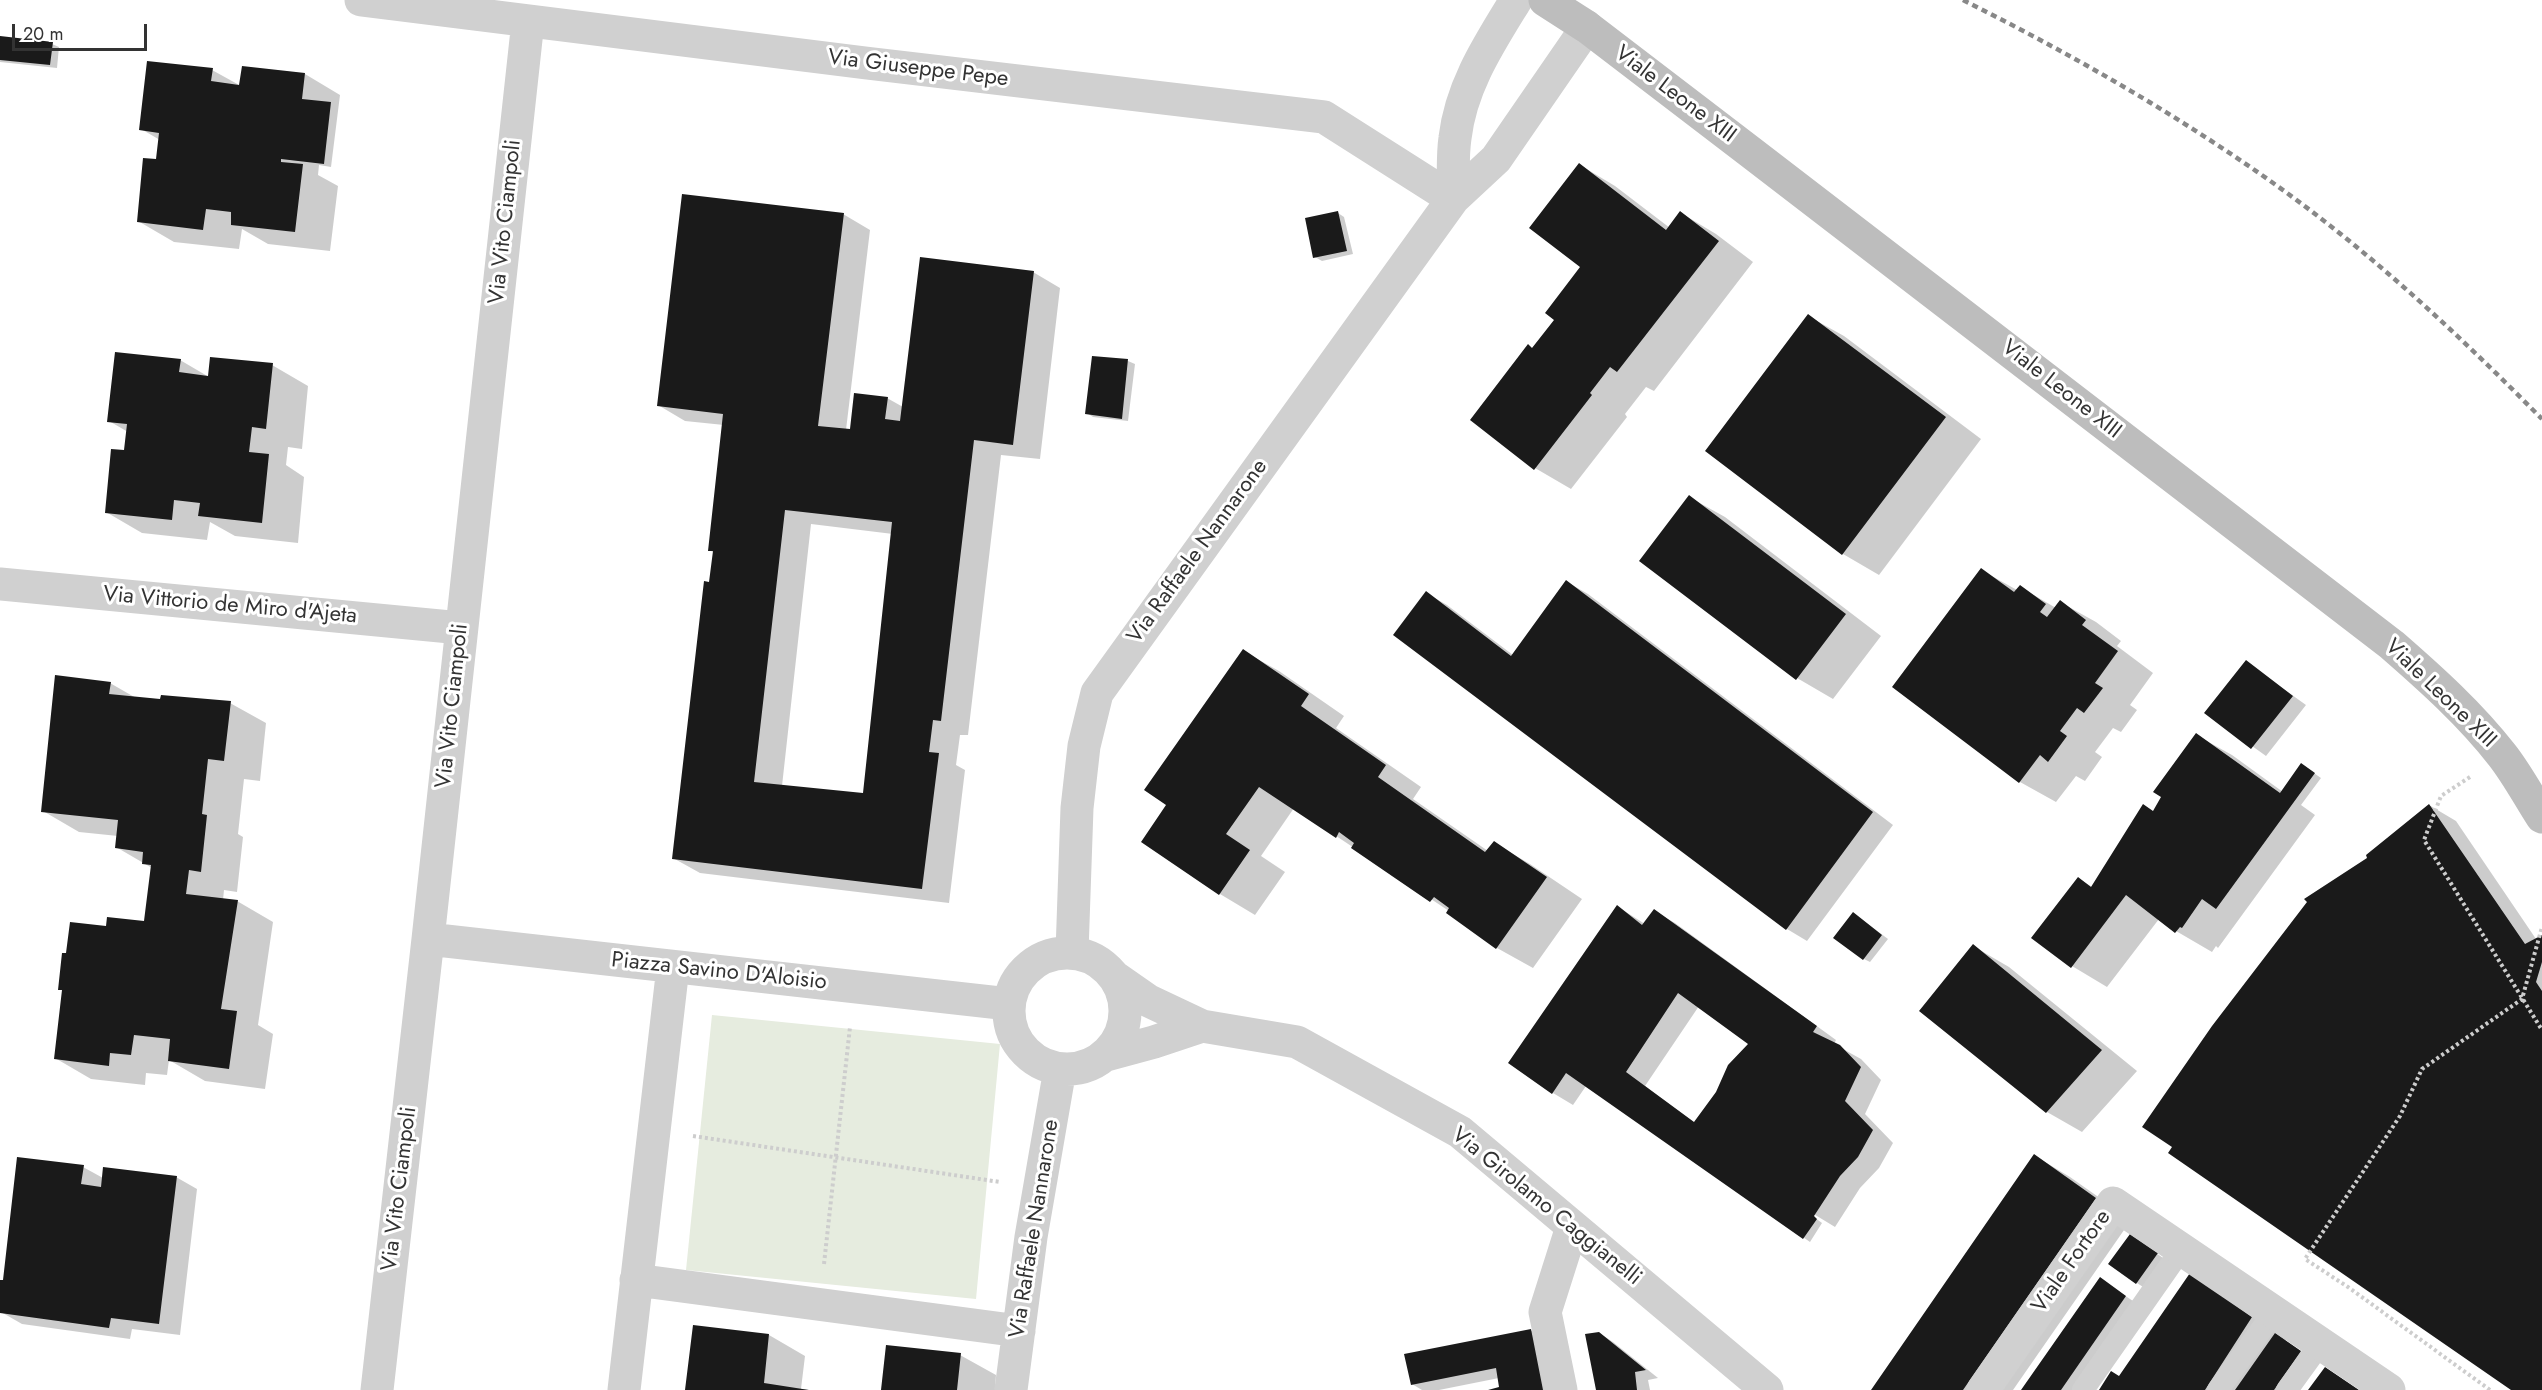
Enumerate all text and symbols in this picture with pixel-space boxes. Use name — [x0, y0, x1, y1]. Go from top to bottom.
scale bar — [15, 12, 150, 50]
text: 20 m — [23, 21, 63, 47]
street label: Viale Leone XIII — [1609, 41, 1741, 149]
street label: Via Giuseppe Pepe — [826, 45, 1010, 93]
street label: Via Vito Ciampoli — [484, 138, 528, 306]
street label: Viale Leone XIII — [1996, 335, 2126, 445]
street label: Via Raffaele Nannarone — [1122, 455, 1274, 649]
street label: Via Vittorio de Miro d'Ajeta — [102, 582, 358, 630]
street label: Via Vito Ciampoli — [431, 622, 475, 790]
street label: Viale Leone XIII — [2379, 634, 2501, 754]
street label: Piazza Savino D'Aloisio — [610, 948, 828, 996]
street label: Via Vito Ciampoli — [377, 1105, 423, 1273]
street label: Via Raffaele Nannarone — [1005, 1118, 1065, 1340]
street label: Via Girolamo Caggianelli — [1446, 1122, 1646, 1292]
street label: Viale Fortore — [2027, 1205, 2117, 1319]

